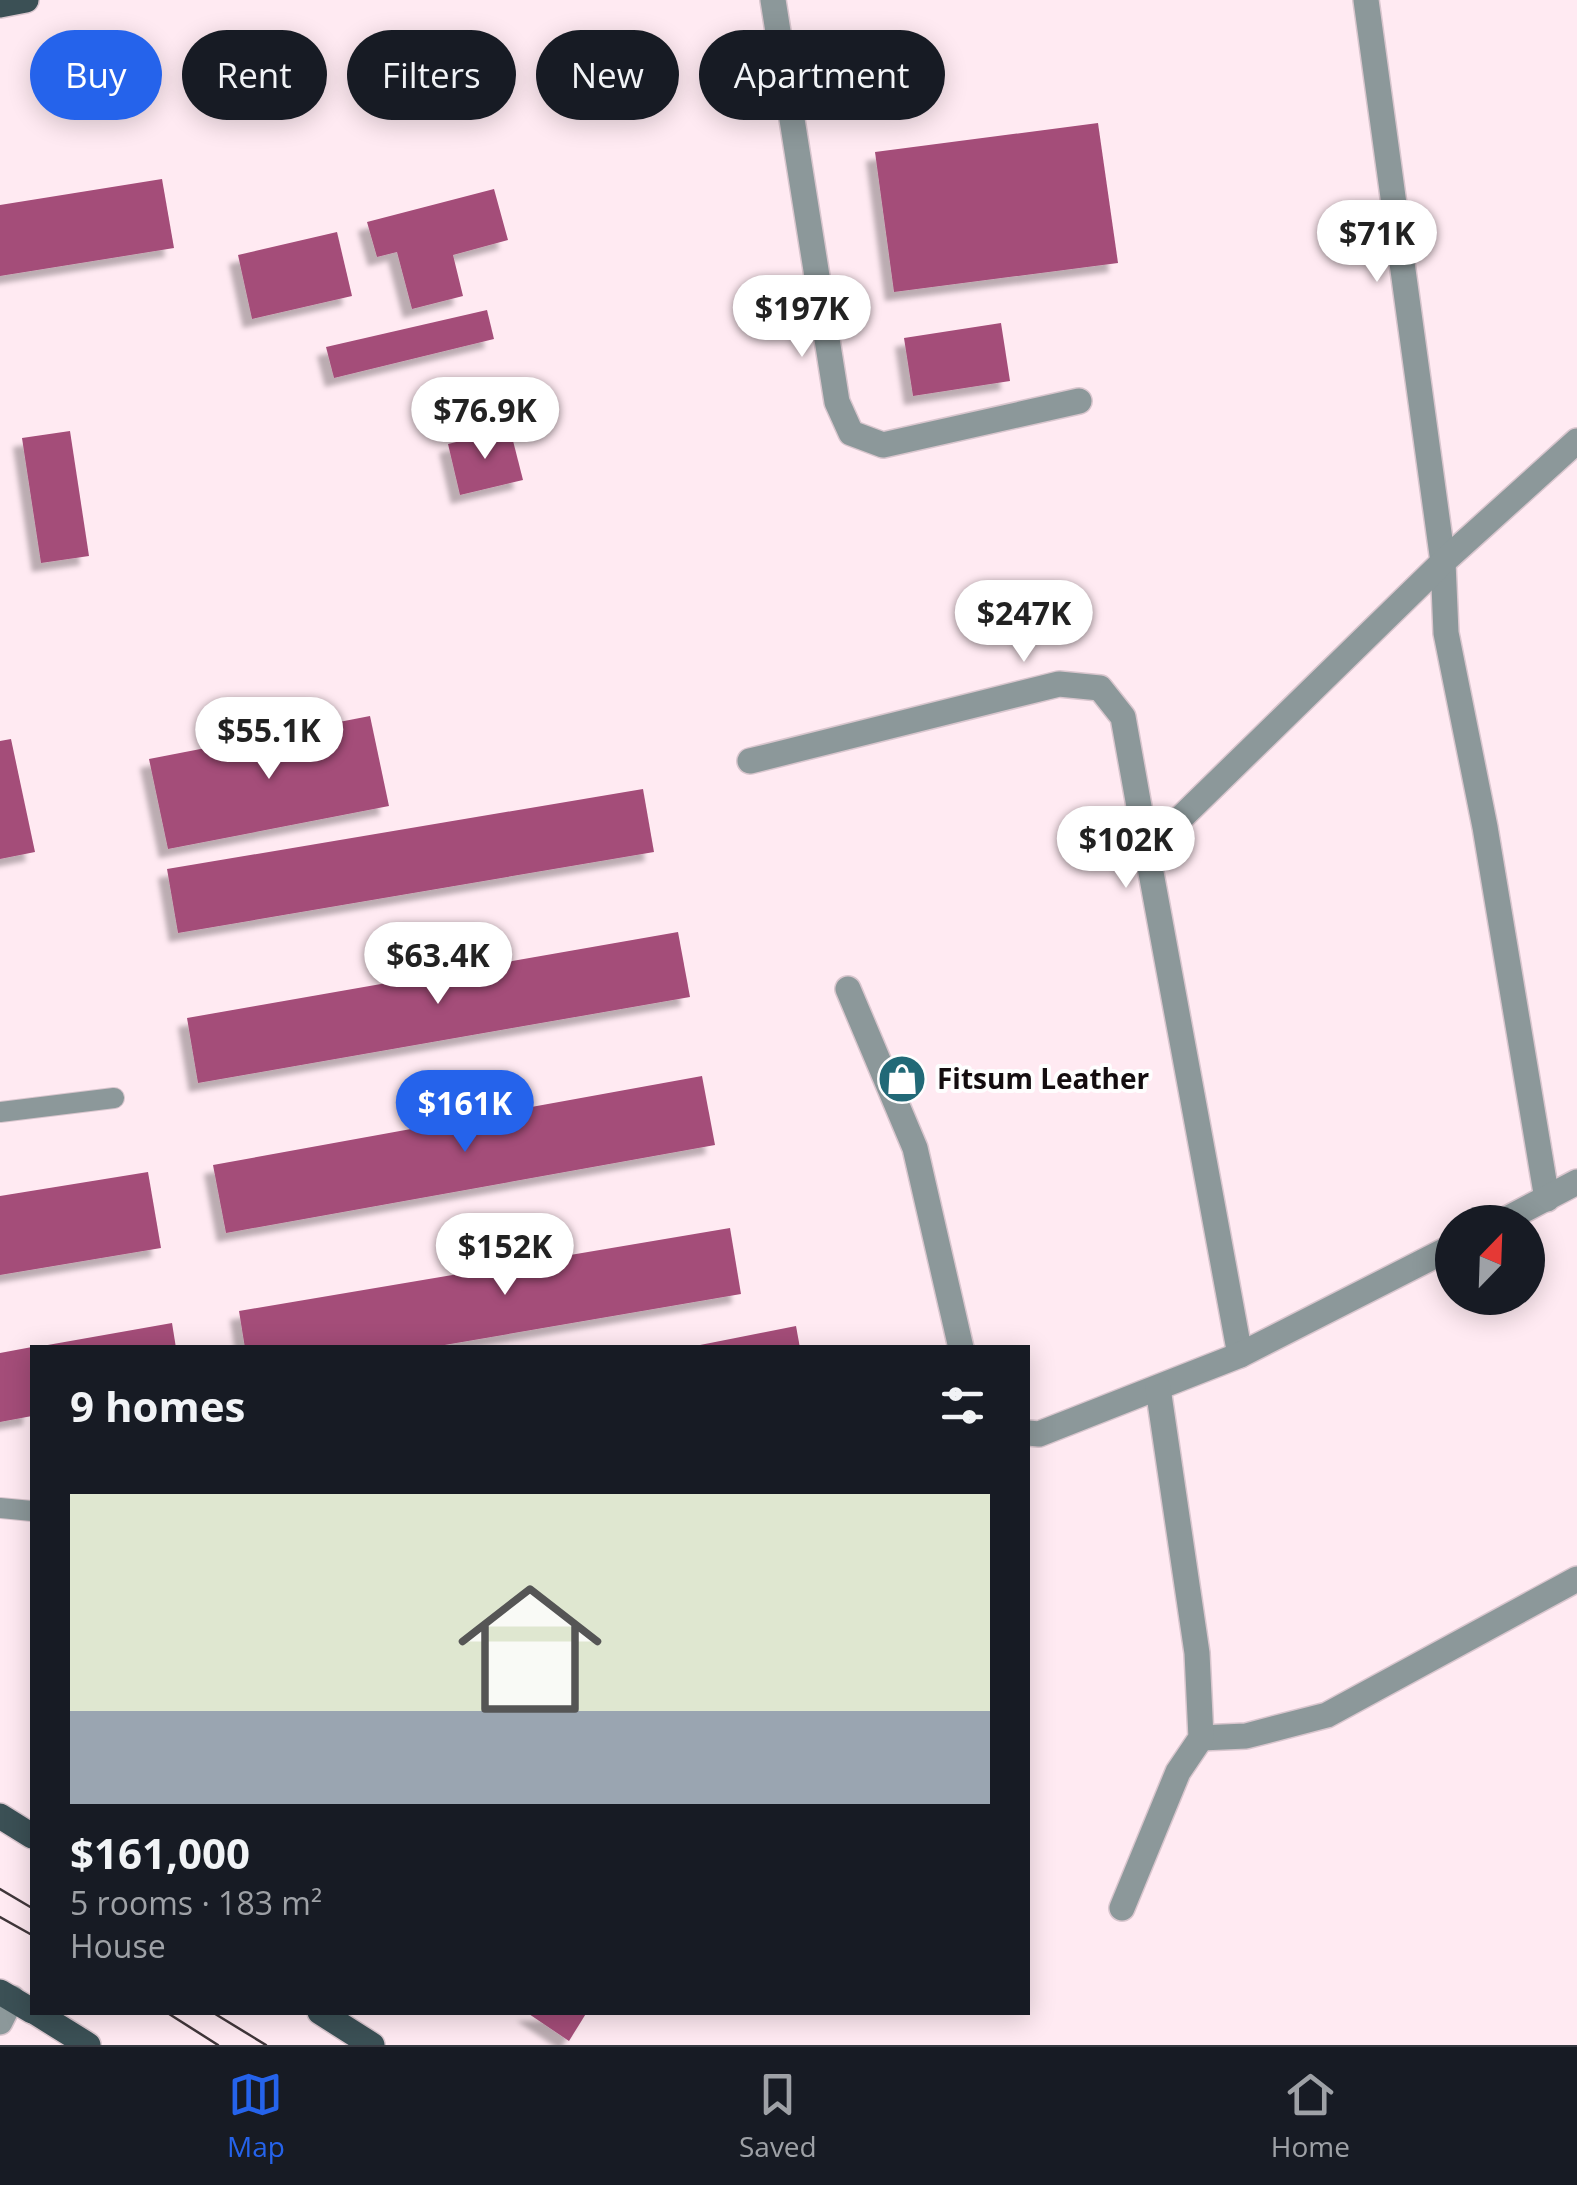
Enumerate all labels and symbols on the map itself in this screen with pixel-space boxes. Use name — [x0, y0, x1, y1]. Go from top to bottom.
pin: $71K — [1318, 200, 1436, 285]
pin: $197K — [732, 275, 872, 360]
pin: $76.9K — [404, 377, 566, 462]
pin: $247K — [954, 580, 1094, 665]
pin: $55.1K — [188, 697, 350, 782]
pin: $102K — [1056, 806, 1196, 891]
pin: $63.4K — [357, 922, 519, 1007]
shop icon: Fitsum Leather — [876, 1053, 928, 1105]
place label: Fitsum Leather — [937, 1059, 1150, 1097]
pin: $161K — [395, 1070, 535, 1155]
north arrow — [1435, 1205, 1545, 1315]
pin: $152K — [435, 1213, 575, 1298]

